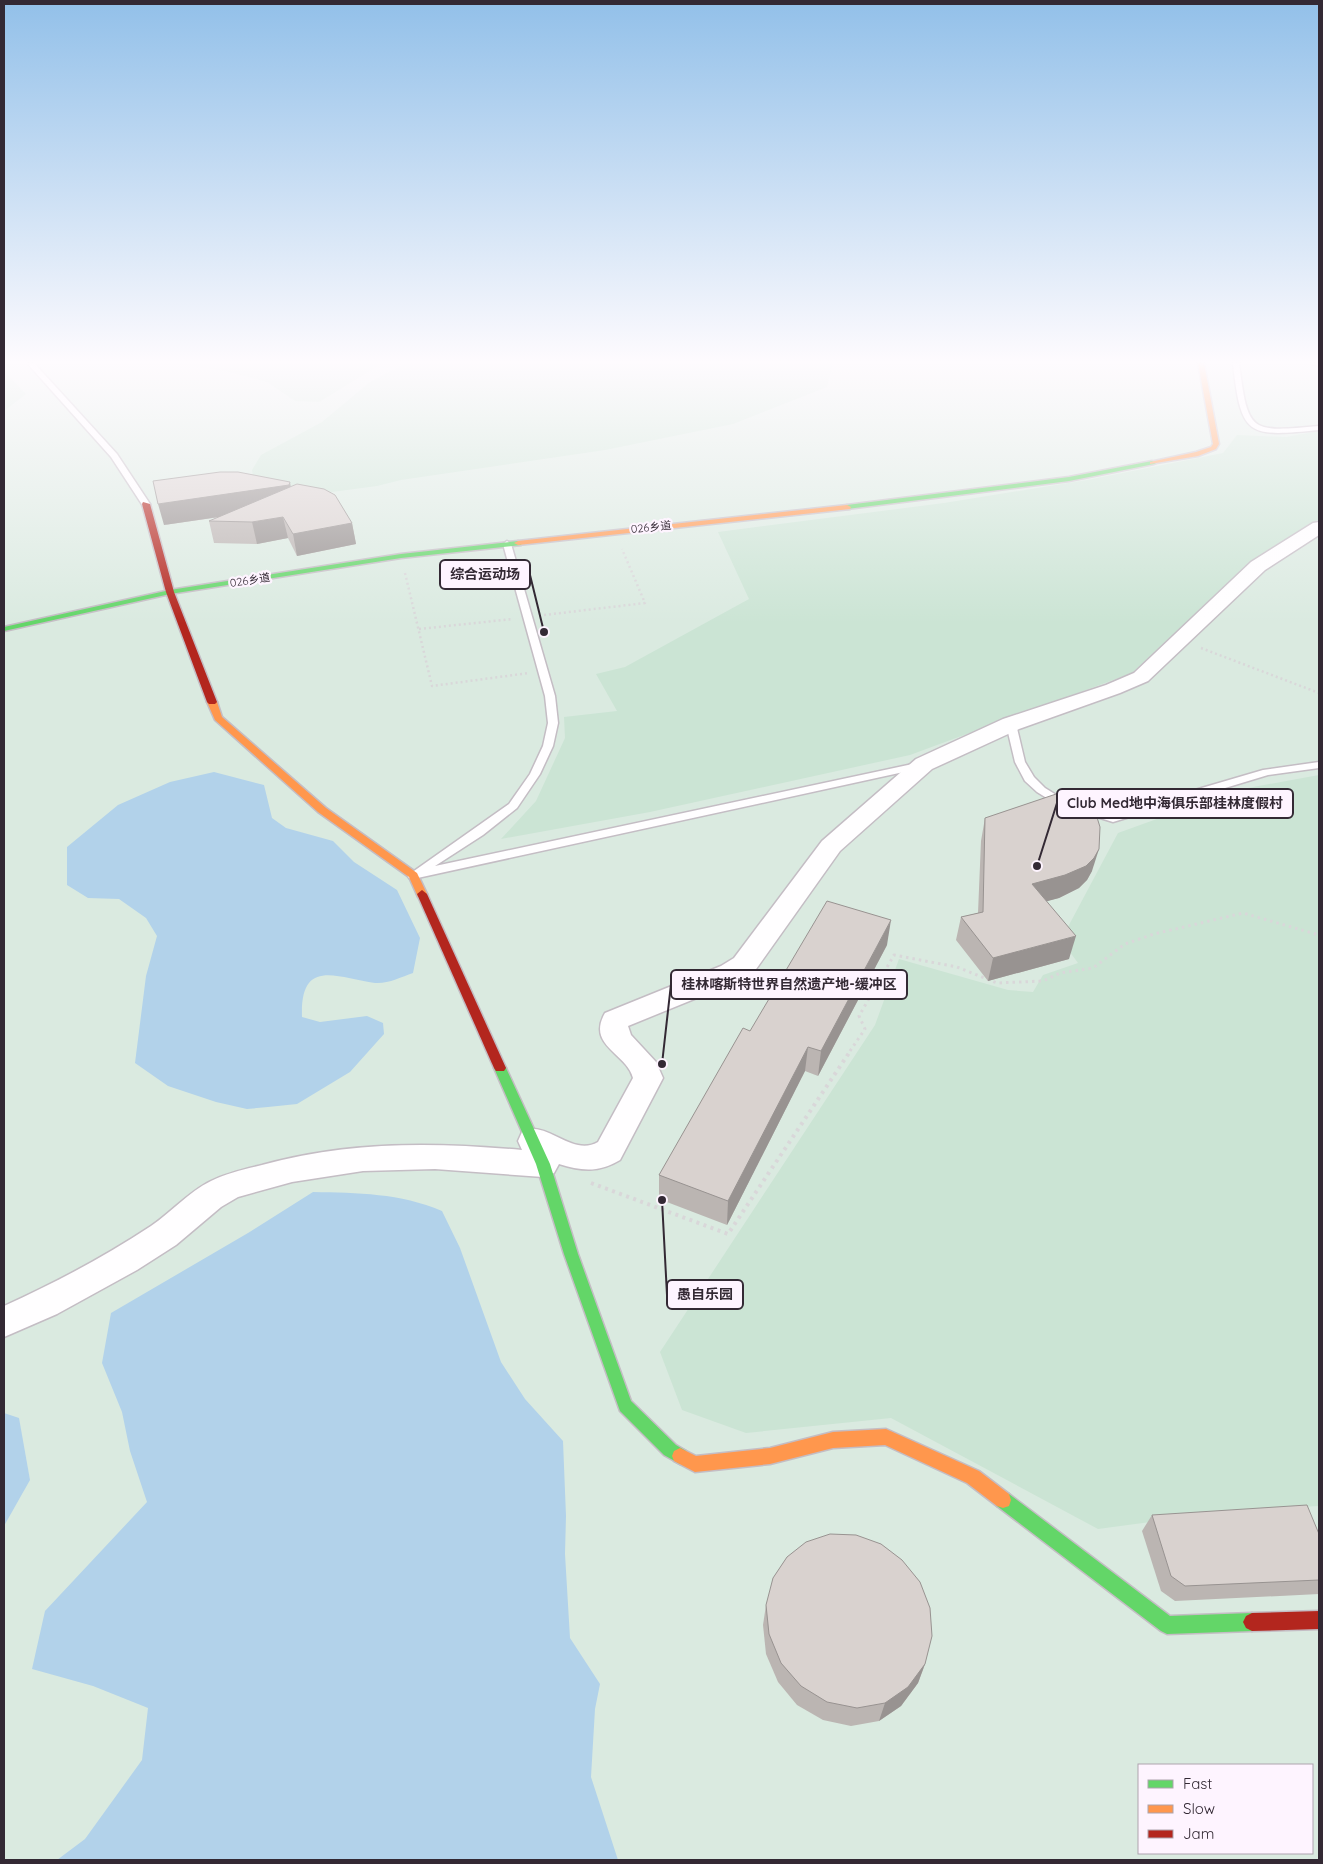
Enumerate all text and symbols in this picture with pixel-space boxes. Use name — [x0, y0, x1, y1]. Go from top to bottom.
street label: 026乡道 — [630, 518, 672, 536]
callout: 综合运动场 — [440, 560, 530, 589]
text: 综合运动场 — [450, 565, 520, 583]
street label: 026乡道 — [229, 570, 271, 590]
callout: Club Med地中海俱乐部桂林度假村 — [1057, 789, 1293, 818]
text: Club Med地中海俱乐部桂林度假村 — [1067, 794, 1283, 812]
callout: 桂林喀斯特世界自然遗产地-缓冲区 — [671, 970, 907, 999]
text: 桂林喀斯特世界自然遗产地-缓冲区 — [681, 975, 897, 993]
callout: 愚自乐园 — [667, 1280, 743, 1309]
text: 愚自乐园 — [677, 1285, 733, 1303]
legend — [1138, 1764, 1313, 1854]
text: Fast — [1183, 1774, 1212, 1793]
text: Slow — [1183, 1799, 1215, 1818]
text: Jam — [1183, 1824, 1214, 1843]

